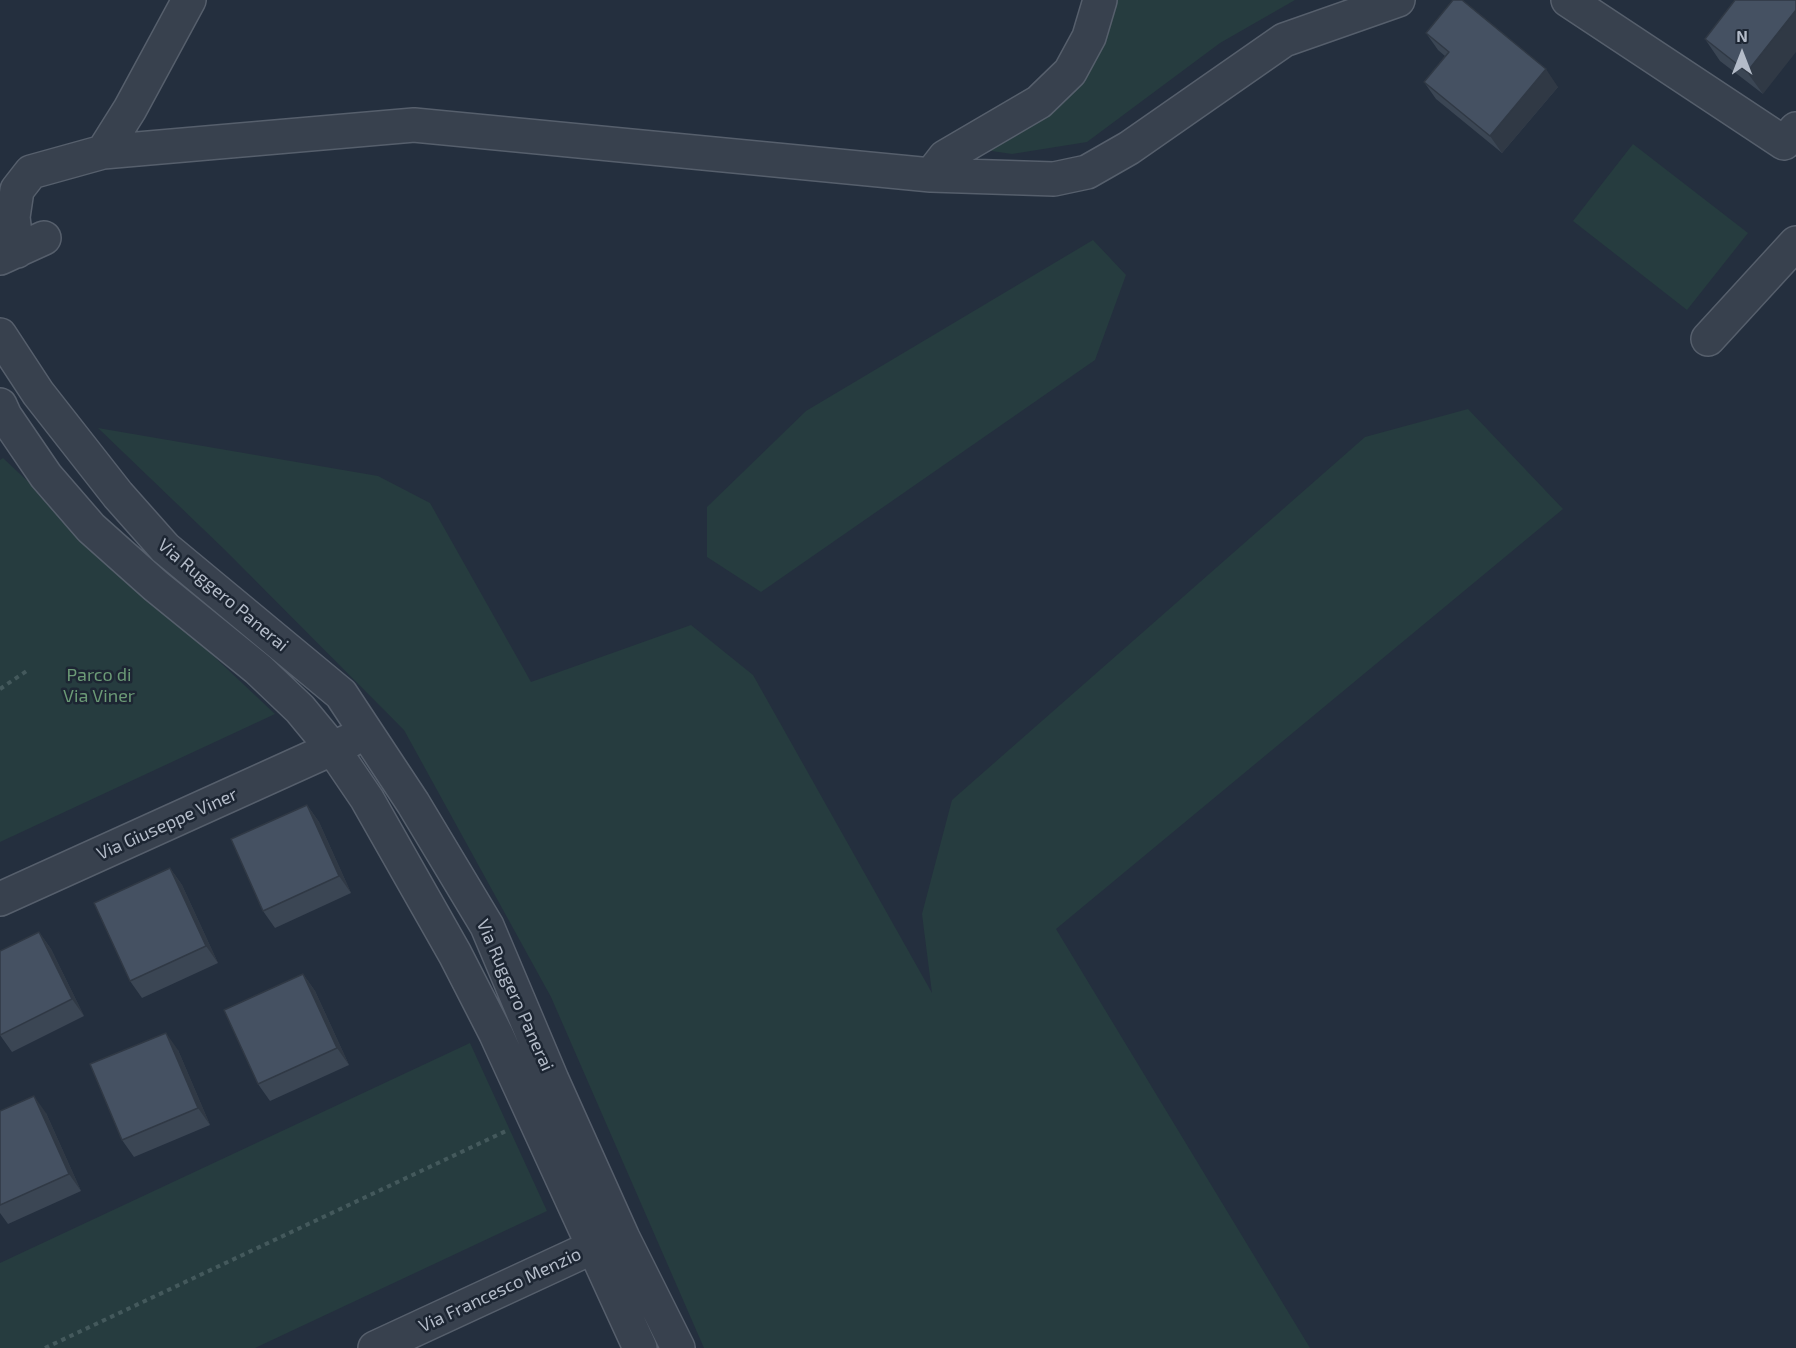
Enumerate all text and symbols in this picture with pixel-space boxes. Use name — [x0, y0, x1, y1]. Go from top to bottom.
north arrow — [1712, 24, 1772, 84]
text: N — [1736, 26, 1748, 45]
street label: Via Ruggero Panerai — [153, 534, 293, 656]
park label: Parco di Via Viner — [63, 664, 135, 706]
street label: Via Giuseppe Viner — [93, 783, 241, 865]
street label: Via Ruggero Panerai — [472, 916, 558, 1074]
street label: Via Francesco Menzio — [415, 1243, 585, 1337]

